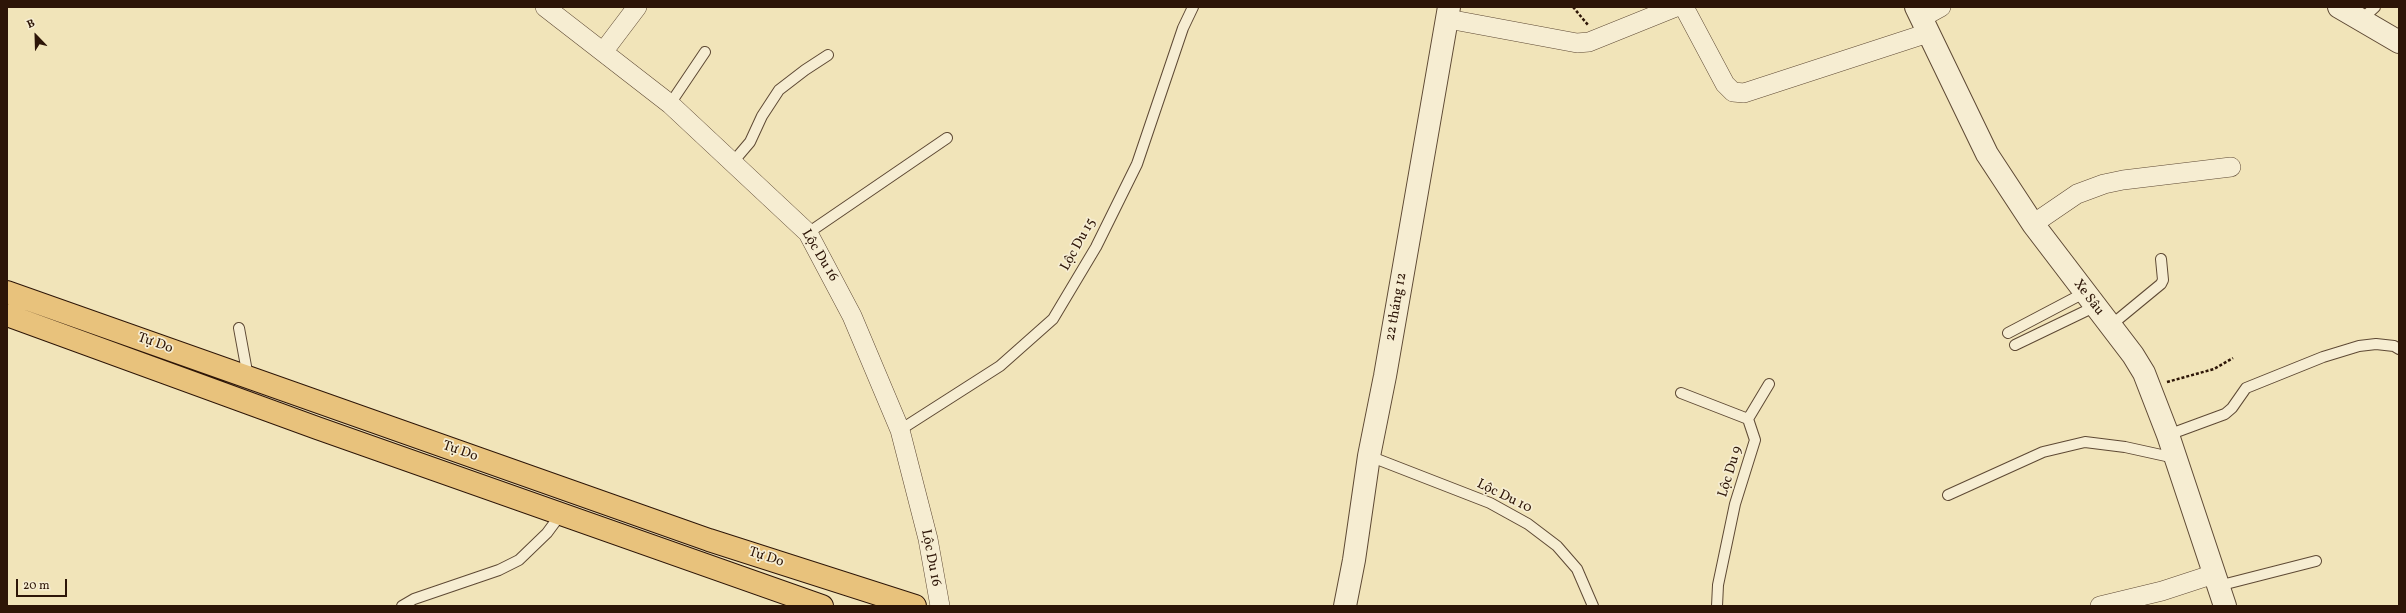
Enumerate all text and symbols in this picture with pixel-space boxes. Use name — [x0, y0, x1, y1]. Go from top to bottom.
north arrow — [16, 16, 56, 56]
text: B — [25, 16, 37, 33]
street label: Lộc Du 15 — [1058, 216, 1100, 274]
street label: Lộc Du 16 — [797, 227, 841, 285]
street label: 22 tháng 12 — [1383, 271, 1411, 343]
street label: Xe Sâu — [2069, 277, 2107, 319]
street label: Tự Do — [135, 330, 175, 358]
street label: Tự Do — [440, 438, 480, 466]
street label: Lộc Du 9 — [1715, 444, 1747, 500]
street label: Lộc Du 10 — [1474, 476, 1534, 518]
street label: Lộc Du 16 — [916, 528, 944, 588]
street label: Tự Do — [746, 544, 786, 572]
scale bar — [18, 571, 69, 597]
text: 20 m — [23, 578, 50, 594]

